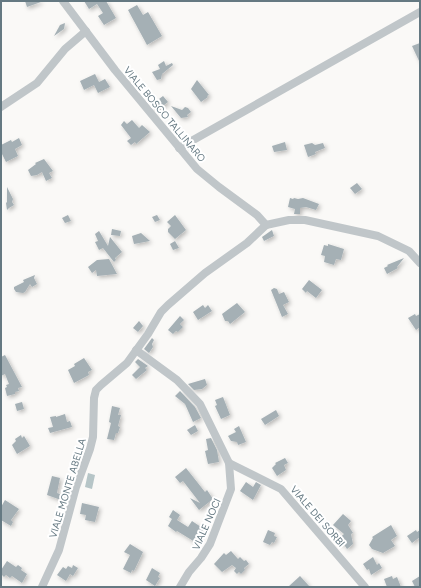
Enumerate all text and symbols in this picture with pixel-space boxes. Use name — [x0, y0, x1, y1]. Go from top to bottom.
street label: VIALE BOSCO TALLINARO — [121, 64, 209, 165]
street label: VIALE MONTE ABELLA — [46, 436, 89, 540]
street label: VIALE DEI SORBI — [287, 483, 348, 550]
street label: VIALE NOCI — [189, 496, 224, 552]

